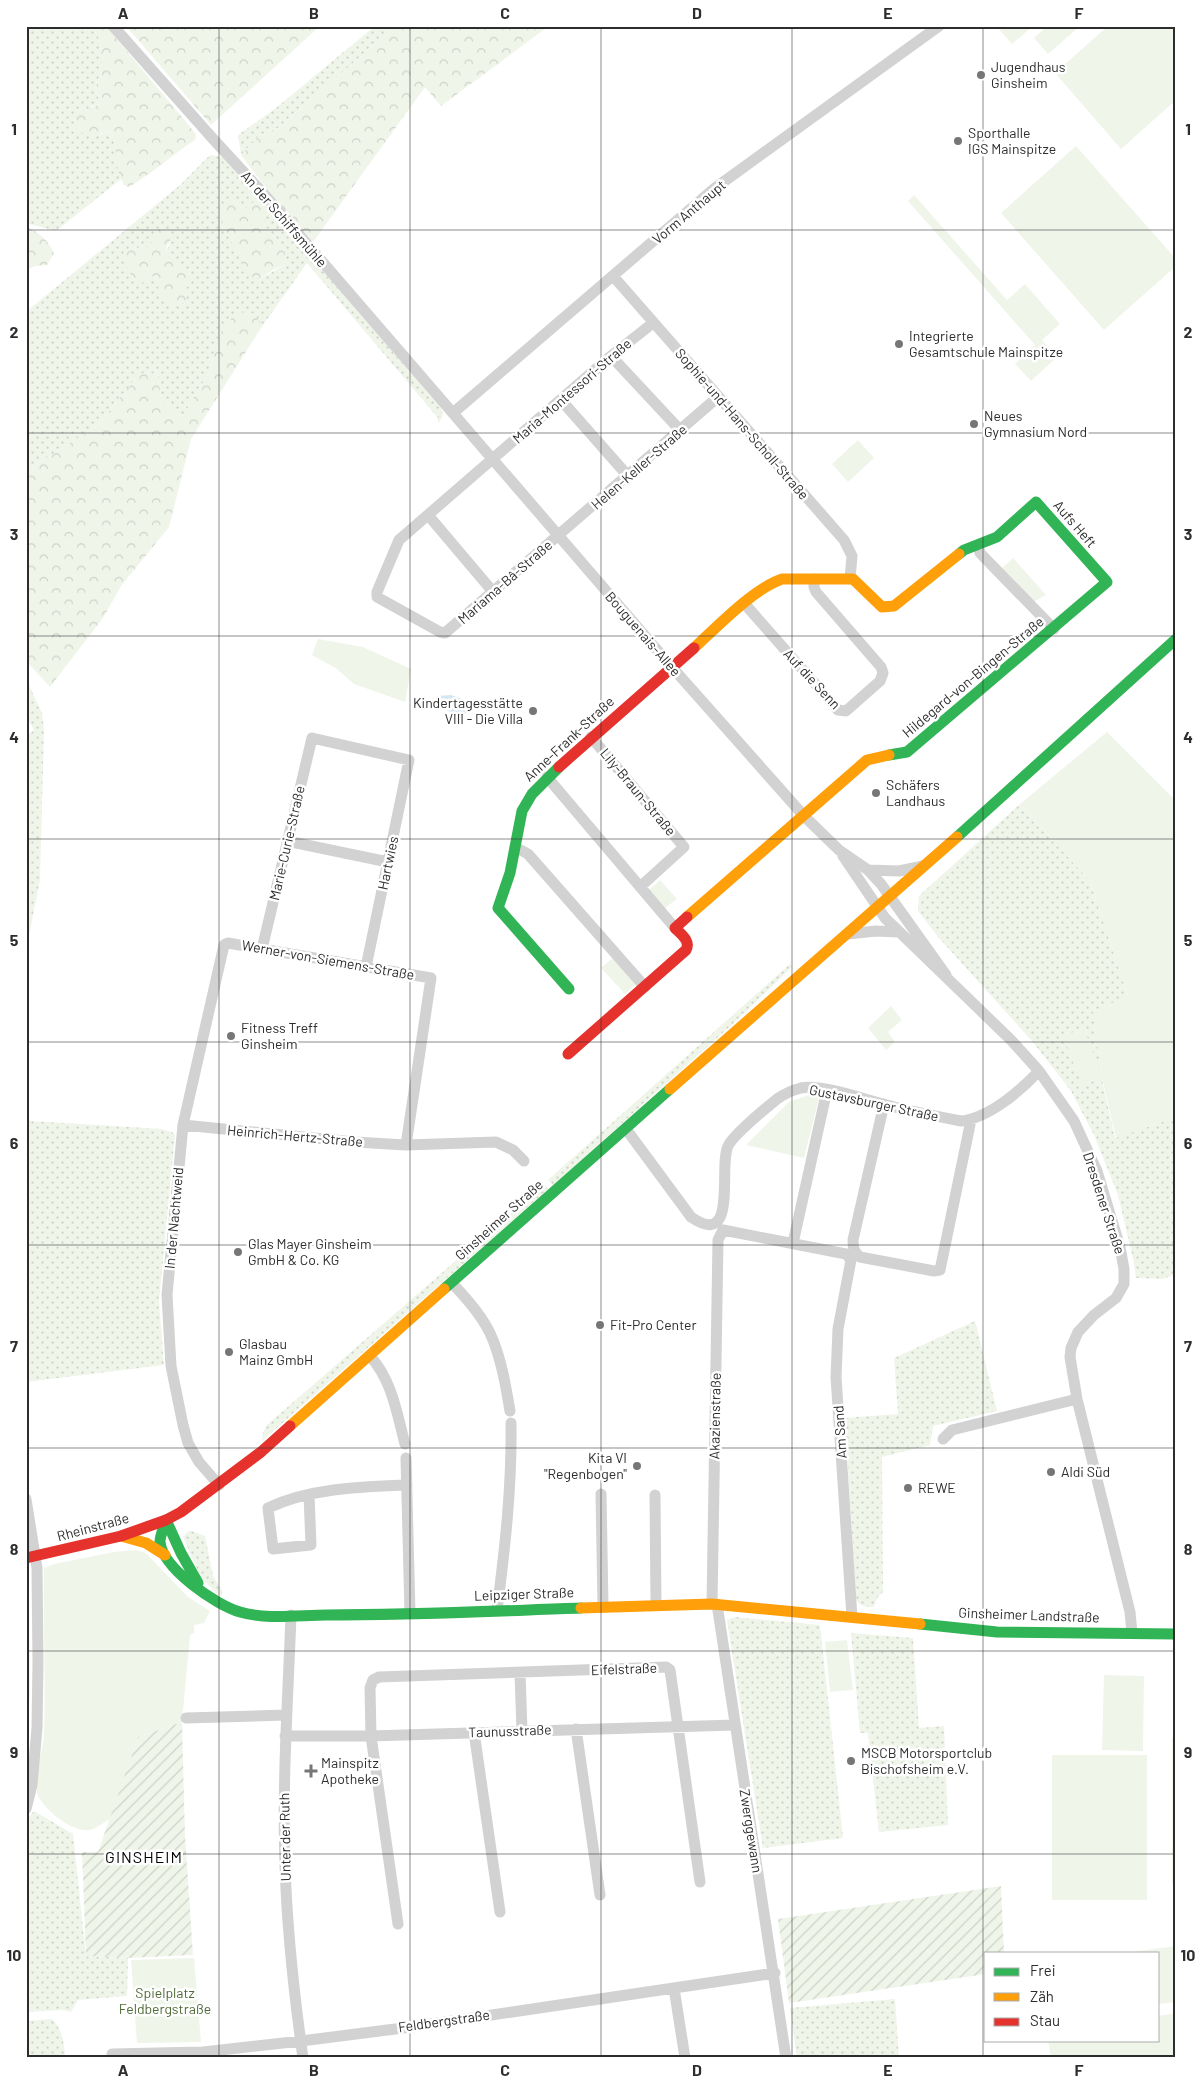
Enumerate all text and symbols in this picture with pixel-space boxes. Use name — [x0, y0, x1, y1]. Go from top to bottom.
text: A — [118, 3, 129, 22]
text: B — [309, 3, 319, 22]
text: C — [500, 3, 510, 22]
text: D — [692, 3, 702, 22]
text: E — [883, 3, 893, 22]
text: F — [1075, 3, 1084, 22]
place label: Jugendhaus Ginsheim — [991, 58, 1066, 91]
marker: Jugendhaus Ginsheim — [975, 69, 987, 81]
text: 1 — [11, 119, 17, 138]
text: 1 — [1185, 119, 1191, 138]
place label: Sporthalle IGS Mainspitze — [968, 124, 1056, 157]
marker: Sporthalle IGS Mainspitze — [952, 135, 964, 147]
street label: An der Schiffsmühle — [238, 167, 331, 270]
street label: Vorm Anthaupt — [648, 176, 729, 247]
text: 2 — [10, 322, 19, 341]
text: 2 — [1184, 322, 1193, 341]
place label: Integrierte Gesamtschule Mainspitze — [909, 327, 1063, 360]
street label: Maria-Montessori-Straße — [509, 334, 635, 447]
marker: Integrierte Gesamtschule Mainspitze — [893, 338, 905, 350]
street label: Sophie-und-Hans-Scholl-Straße — [672, 344, 813, 503]
place label: Neues Gymnasium Nord — [984, 407, 1087, 440]
marker: Neues Gymnasium Nord — [968, 418, 980, 430]
street label: Helen-Keller-Straße — [587, 420, 690, 513]
street label: Aufs Heft — [1050, 497, 1100, 551]
text: 3 — [10, 524, 18, 543]
text: 3 — [1184, 524, 1192, 543]
street label: Mariama-Bâ-Straße — [454, 536, 555, 627]
street label: Bouguenais-Allee — [602, 588, 685, 680]
street label: Hildegard-von-Bingen-Straße — [899, 613, 1047, 741]
street label: Auf die Senn — [780, 645, 844, 712]
street label: Anne-Frank-Straße — [520, 693, 617, 785]
place label: Kindertagesstätte VIII - Die Villa — [413, 694, 523, 727]
marker: Kindertagesstätte VIII - Die Villa — [527, 705, 539, 717]
text: 4 — [9, 727, 19, 746]
text: 4 — [1183, 727, 1193, 746]
street label: Lily-Braun-Straße — [597, 745, 680, 839]
place label: Schäfers Landhaus — [886, 776, 945, 809]
street label: Marie-Curie-Straße — [265, 784, 308, 902]
marker: Schäfers Landhaus — [870, 787, 882, 799]
street label: Hartwies — [374, 834, 402, 891]
text: 5 — [10, 930, 19, 949]
text: 5 — [1184, 930, 1193, 949]
street label: Werner-von-Siemens-Straße — [240, 936, 416, 983]
place label: Fitness Treff Ginsheim — [241, 1019, 318, 1052]
marker: Fitness Treff Ginsheim — [225, 1030, 237, 1042]
street label: Gustavsburger Straße — [808, 1081, 940, 1125]
street label: Heinrich-Hertz-Straße — [226, 1121, 364, 1150]
text: 6 — [10, 1133, 19, 1152]
text: 6 — [1184, 1133, 1193, 1152]
street label: Dresdener Straße — [1080, 1150, 1129, 1256]
street label: In der Nachtweid — [161, 1166, 186, 1270]
street label: Ginsheimer Straße — [451, 1176, 546, 1264]
place label: Glas Mayer Ginsheim GmbH & Co. KG — [248, 1235, 372, 1268]
marker: Glas Mayer Ginsheim GmbH & Co. KG — [232, 1246, 244, 1258]
place label: Fit-Pro Center — [610, 1316, 697, 1333]
marker: Fit-Pro Center — [594, 1319, 606, 1331]
place label: Glasbau Mainz GmbH — [239, 1335, 313, 1368]
text: 7 — [10, 1336, 18, 1355]
text: 7 — [1184, 1336, 1192, 1355]
marker: Glasbau Mainz GmbH — [223, 1346, 235, 1358]
street label: Akazienstraße — [705, 1373, 724, 1459]
street label: Am Sand — [829, 1405, 850, 1459]
place label: Kita VI "Regenbogen" — [544, 1449, 627, 1482]
marker: Kita VI "Regenbogen" — [631, 1460, 643, 1472]
place label: Aldi Süd — [1061, 1463, 1110, 1480]
marker: Aldi Süd — [1045, 1466, 1057, 1478]
place label: REWE — [918, 1479, 956, 1496]
marker: REWE — [902, 1482, 914, 1494]
street label: Rheinstraße — [55, 1509, 131, 1544]
text: 8 — [10, 1539, 19, 1558]
text: 8 — [1184, 1539, 1193, 1558]
street label: Leipziger Straße — [474, 1583, 574, 1604]
street label: Ginsheimer Landstraße — [958, 1604, 1100, 1625]
street label: Eifelstraße — [591, 1659, 657, 1678]
street label: Taunusstraße — [468, 1721, 552, 1740]
text: 9 — [10, 1742, 18, 1761]
text: 9 — [1184, 1742, 1192, 1761]
place label: MSCB Motorsportclub Bischofsheim e.V. — [861, 1744, 992, 1777]
place label: Mainspitz Apotheke — [321, 1754, 379, 1787]
marker: MSCB Motorsportclub Bischofsheim e.V. — [845, 1755, 857, 1767]
marker: Mainspitz Apotheke — [305, 1765, 317, 1777]
street label: Zwerggewann — [736, 1788, 766, 1874]
street label: Unter der Ruth — [275, 1793, 294, 1881]
district label: GINSHEIM — [105, 1847, 183, 1866]
text: 10 — [7, 1945, 21, 1964]
text: 10 — [1181, 1945, 1195, 1964]
legend — [984, 1952, 1160, 2042]
text: Frei — [1030, 1961, 1056, 1979]
park label: Spielplatz Feldbergstraße — [119, 1984, 211, 2017]
text: Zäh — [1030, 1987, 1054, 2005]
street label: Feldbergstraße — [397, 2006, 491, 2035]
text: Stau — [1030, 2011, 1060, 2029]
text: A — [118, 2060, 129, 2079]
text: B — [309, 2060, 319, 2079]
text: C — [500, 2060, 510, 2079]
text: D — [692, 2060, 702, 2079]
text: E — [883, 2060, 893, 2079]
text: F — [1075, 2060, 1084, 2079]

